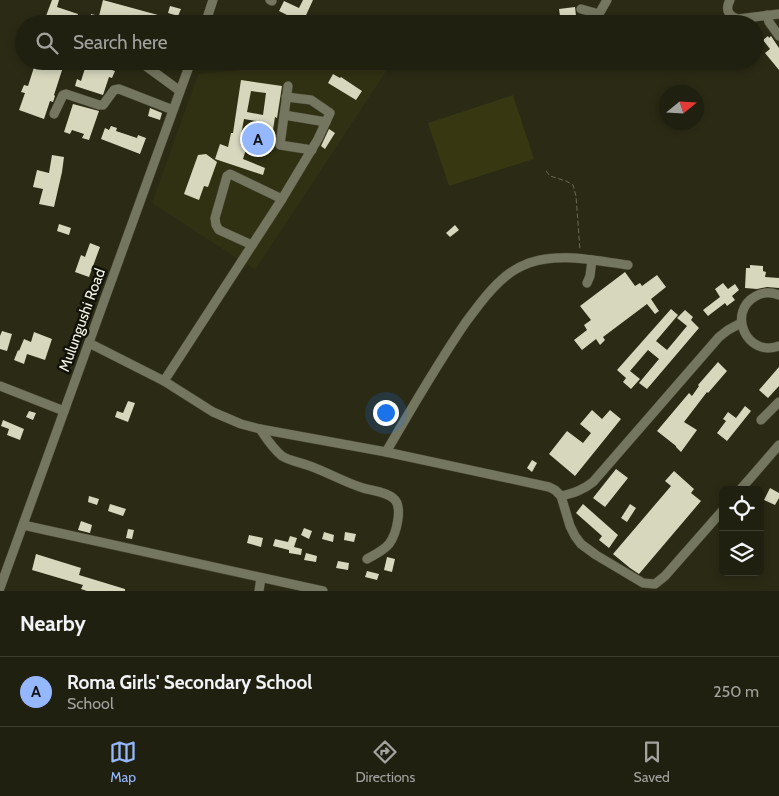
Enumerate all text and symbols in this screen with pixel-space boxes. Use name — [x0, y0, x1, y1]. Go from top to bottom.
search box — [15, 15, 764, 70]
icon: search — [33, 29, 61, 57]
text: Search here — [73, 31, 167, 54]
north arrow — [659, 85, 704, 130]
pin: A — [242, 120, 274, 158]
street label: Mulungushi Road — [55, 266, 109, 374]
your location — [373, 400, 399, 426]
map controls — [719, 486, 764, 576]
button: locate — [719, 486, 764, 531]
button: layers — [719, 531, 764, 576]
text: Nearby — [20, 611, 86, 636]
text: Roma Girls' Secondary School — [67, 671, 312, 694]
text: A — [31, 682, 41, 701]
text: 250 m — [713, 682, 759, 701]
text: School — [67, 694, 114, 713]
tab: Map — [109, 738, 137, 786]
tab: Directions — [355, 738, 415, 786]
tab: Saved — [633, 738, 670, 786]

